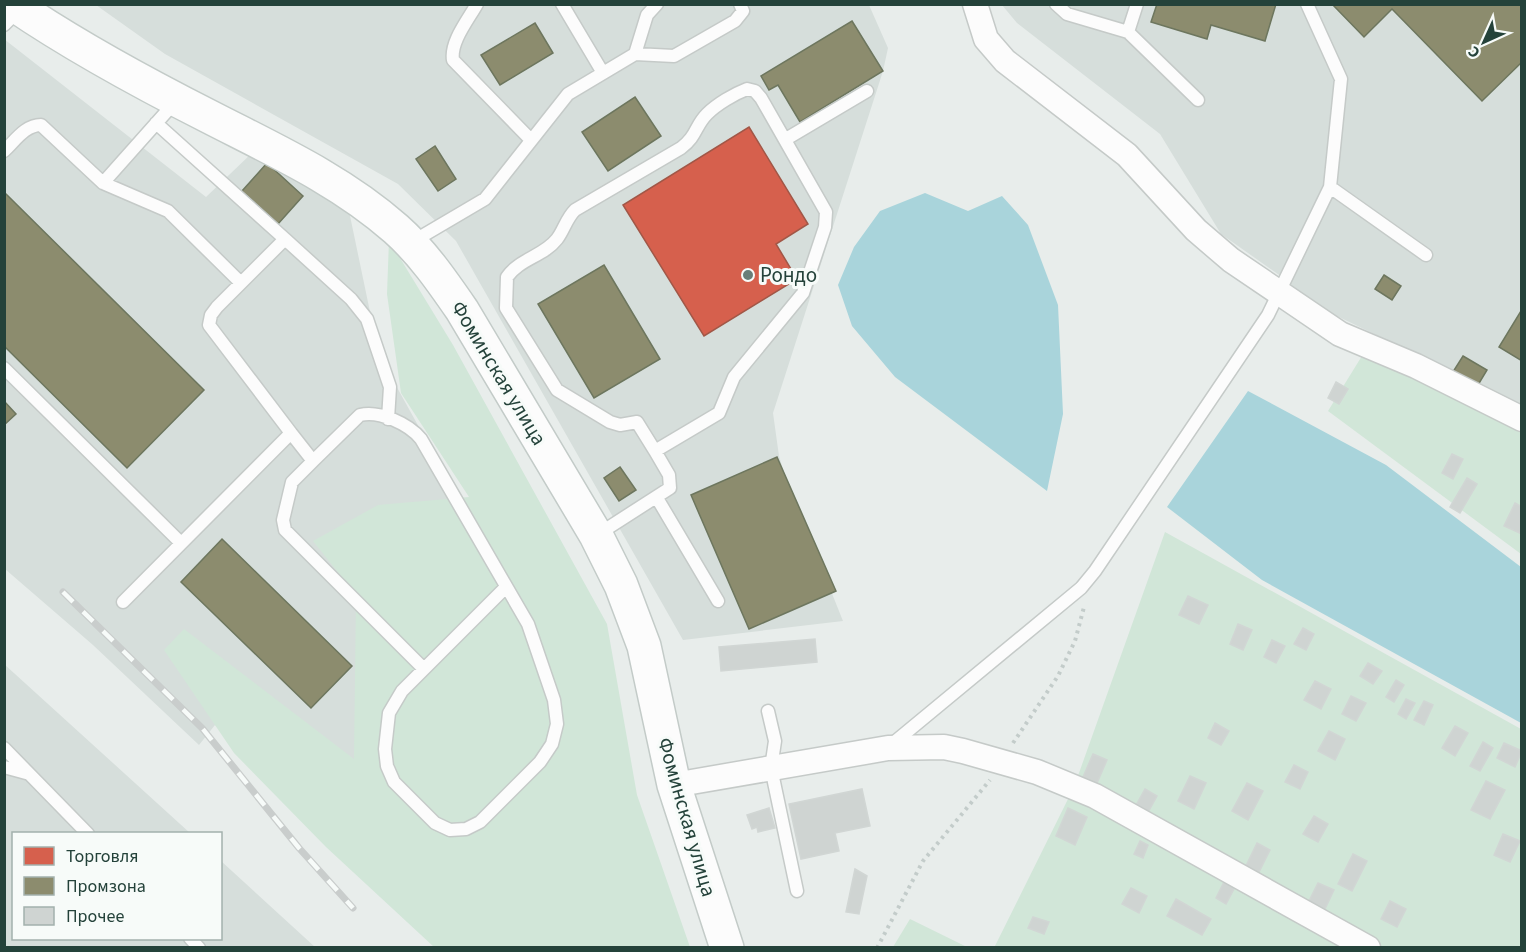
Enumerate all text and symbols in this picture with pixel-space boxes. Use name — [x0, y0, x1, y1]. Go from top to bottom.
north arrow — [1454, 12, 1514, 72]
text: С — [1463, 41, 1485, 63]
place label: Рондо — [760, 260, 817, 290]
marker: Рондо — [741, 268, 755, 282]
street label: Фоминская улица — [444, 295, 554, 451]
street label: Фоминская улица — [650, 734, 724, 900]
legend — [12, 832, 222, 940]
text: Торговля — [66, 844, 139, 869]
text: Промзона — [66, 874, 146, 899]
text: Прочее — [66, 904, 124, 929]

